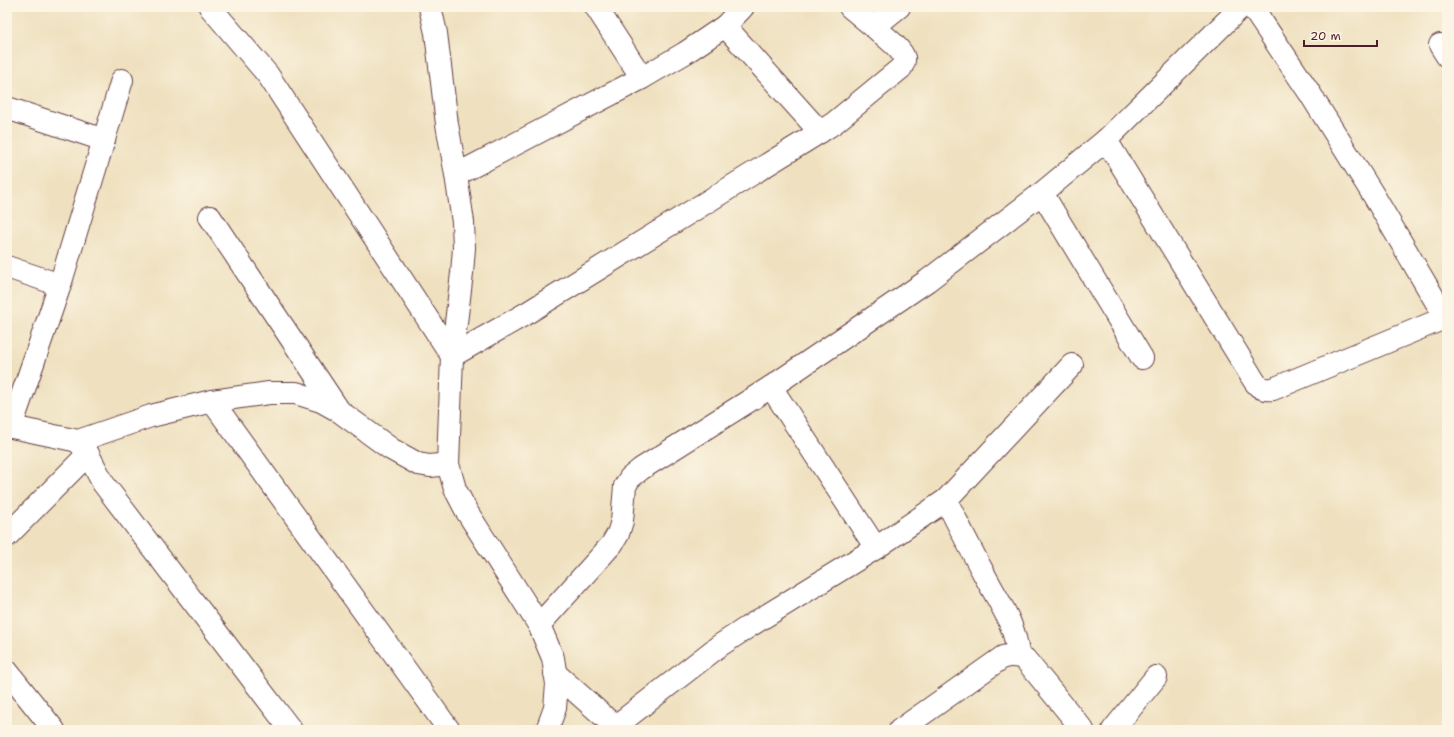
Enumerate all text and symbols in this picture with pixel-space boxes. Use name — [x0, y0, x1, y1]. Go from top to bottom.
scale bar — [1304, 22, 1377, 48]
text: 20 m — [1310, 28, 1341, 44]

